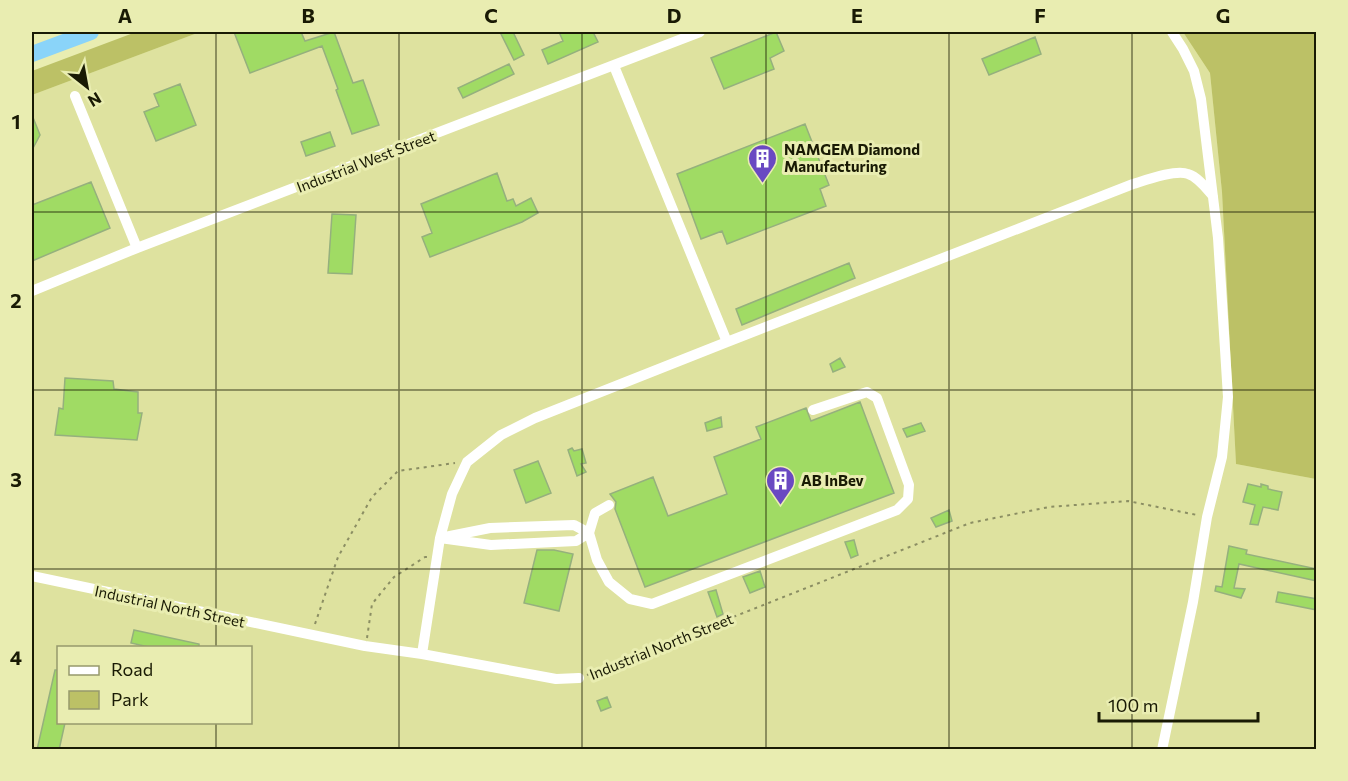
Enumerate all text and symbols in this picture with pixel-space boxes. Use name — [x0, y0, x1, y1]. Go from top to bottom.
text: A — [118, 3, 132, 27]
text: B — [301, 3, 315, 27]
text: C — [484, 3, 498, 27]
text: D — [667, 3, 681, 27]
text: E — [851, 3, 863, 27]
text: F — [1034, 3, 1046, 27]
text: G — [1216, 3, 1230, 27]
north arrow — [57, 57, 117, 117]
text: N — [85, 89, 105, 112]
text: 1 — [11, 109, 21, 133]
street label: Industrial West Street — [294, 126, 438, 196]
place label: NAMGEM Diamond Manufacturing — [784, 140, 920, 175]
building icon: NAMGEM Diamond Manufacturing — [747, 142, 779, 184]
text: 2 — [10, 288, 22, 312]
building icon: AB InBev — [764, 464, 796, 506]
text: 3 — [10, 467, 22, 491]
place label: AB InBev — [801, 471, 864, 489]
street label: Industrial North Street — [93, 581, 247, 631]
street label: Industrial North Street — [587, 609, 735, 683]
text: 4 — [10, 645, 22, 669]
legend — [57, 646, 252, 724]
text: Road — [111, 658, 153, 680]
scale bar — [1099, 685, 1258, 723]
text: Park — [111, 688, 149, 710]
text: 100 m — [1108, 694, 1158, 716]

